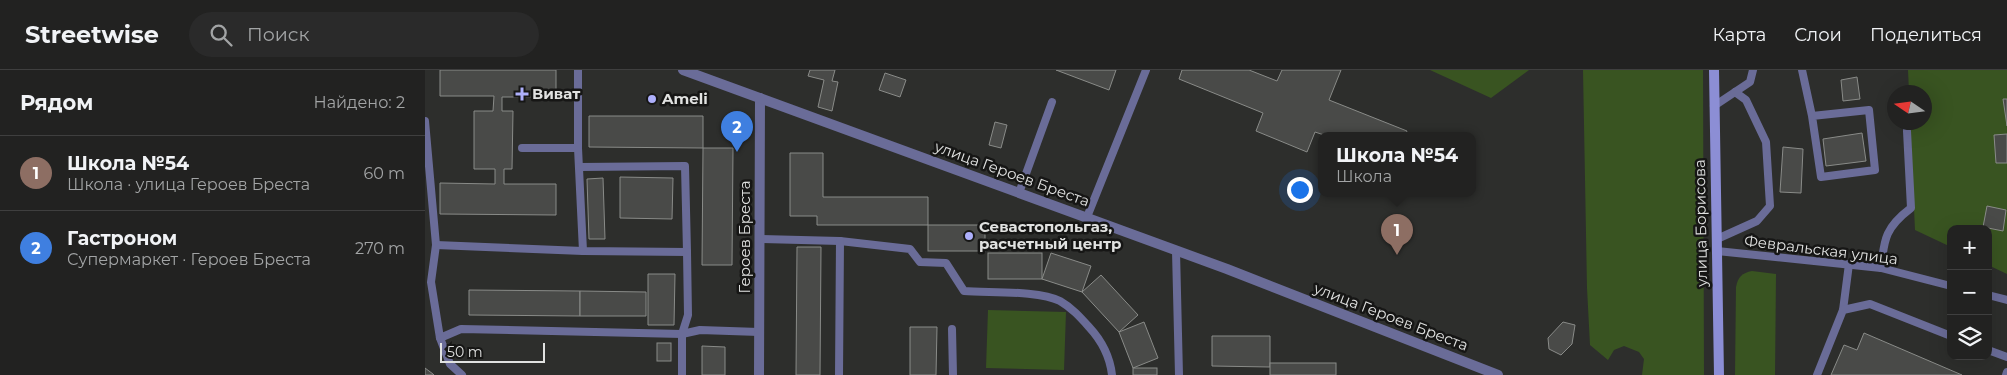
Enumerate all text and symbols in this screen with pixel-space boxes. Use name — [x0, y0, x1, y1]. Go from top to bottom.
search box — [189, 12, 539, 57]
text: Streetwise — [25, 20, 159, 49]
icon: search — [207, 21, 235, 49]
text: Поиск — [247, 23, 310, 46]
text: Карта — [1712, 24, 1766, 46]
text: Слои — [1794, 24, 1842, 46]
text: Поделиться — [1870, 24, 1982, 46]
place label: Виват — [532, 84, 580, 103]
north arrow — [1887, 85, 1932, 130]
marker: Виват — [516, 88, 528, 100]
place label: Ameli — [661, 89, 708, 108]
text: Рядом — [20, 90, 93, 115]
text: Найдено: 2 — [314, 93, 405, 112]
marker: Ameli — [646, 93, 658, 105]
pin: 2 — [721, 111, 753, 152]
popup — [1318, 132, 1476, 197]
street label: улица Героев Бреста — [931, 136, 1092, 210]
text: Школа №54 — [1336, 144, 1458, 167]
text: Школа №54 — [67, 152, 189, 175]
street label: улица Борисова — [1690, 159, 1711, 288]
text: 1 — [33, 164, 39, 183]
text: 60 m — [363, 164, 405, 183]
text: Школа — [1336, 167, 1392, 186]
text: Школа · улица Героев Бреста — [67, 175, 310, 194]
your location — [1287, 177, 1313, 203]
street label: Героев Бреста — [735, 181, 754, 293]
pin: 1 — [1381, 214, 1413, 255]
place label: Севастопольгаз, расчетный центр — [979, 217, 1121, 253]
map controls — [1947, 225, 1992, 360]
button: + — [1947, 225, 1992, 270]
text: Гастроном — [67, 227, 177, 250]
marker: Севастопольгаз, расчетный центр — [963, 230, 975, 242]
street label: Февральская улица — [1743, 231, 1899, 268]
text: 2 — [31, 239, 41, 258]
text: 270 m — [355, 239, 405, 258]
text: Супермаркет · Героев Бреста — [67, 250, 311, 269]
button: − — [1947, 270, 1992, 315]
street label: улица Героев Бреста — [1310, 278, 1471, 355]
button: layers — [1947, 315, 1992, 360]
scale bar — [440, 340, 545, 363]
text: 50 m — [447, 343, 483, 361]

